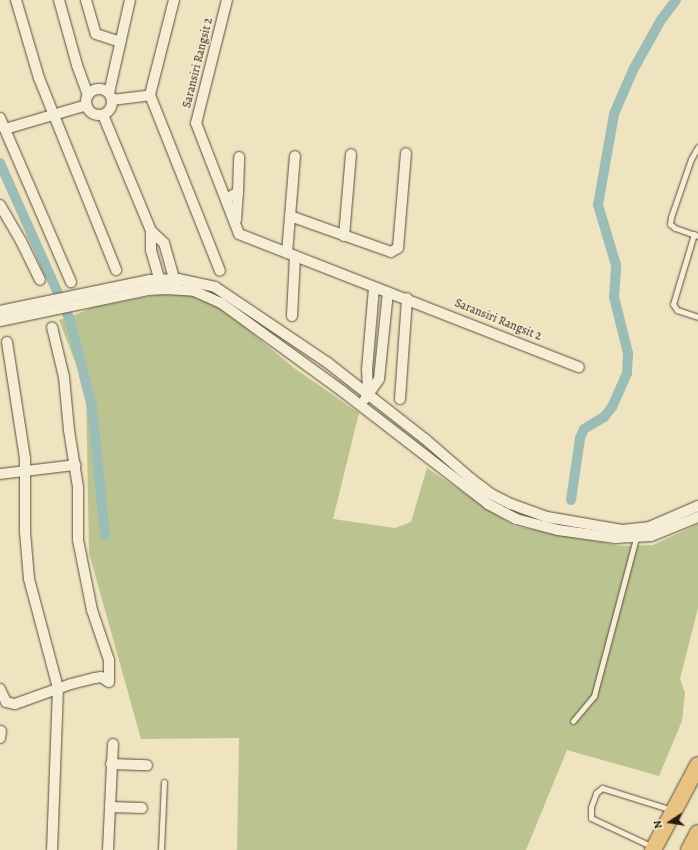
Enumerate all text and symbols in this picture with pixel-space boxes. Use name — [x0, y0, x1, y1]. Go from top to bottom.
street label: Saransiri Rangsit 2 — [180, 16, 216, 110]
street label: Saransiri Rangsit 2 — [452, 296, 544, 344]
north arrow — [650, 802, 690, 842]
text: N — [650, 819, 666, 830]

